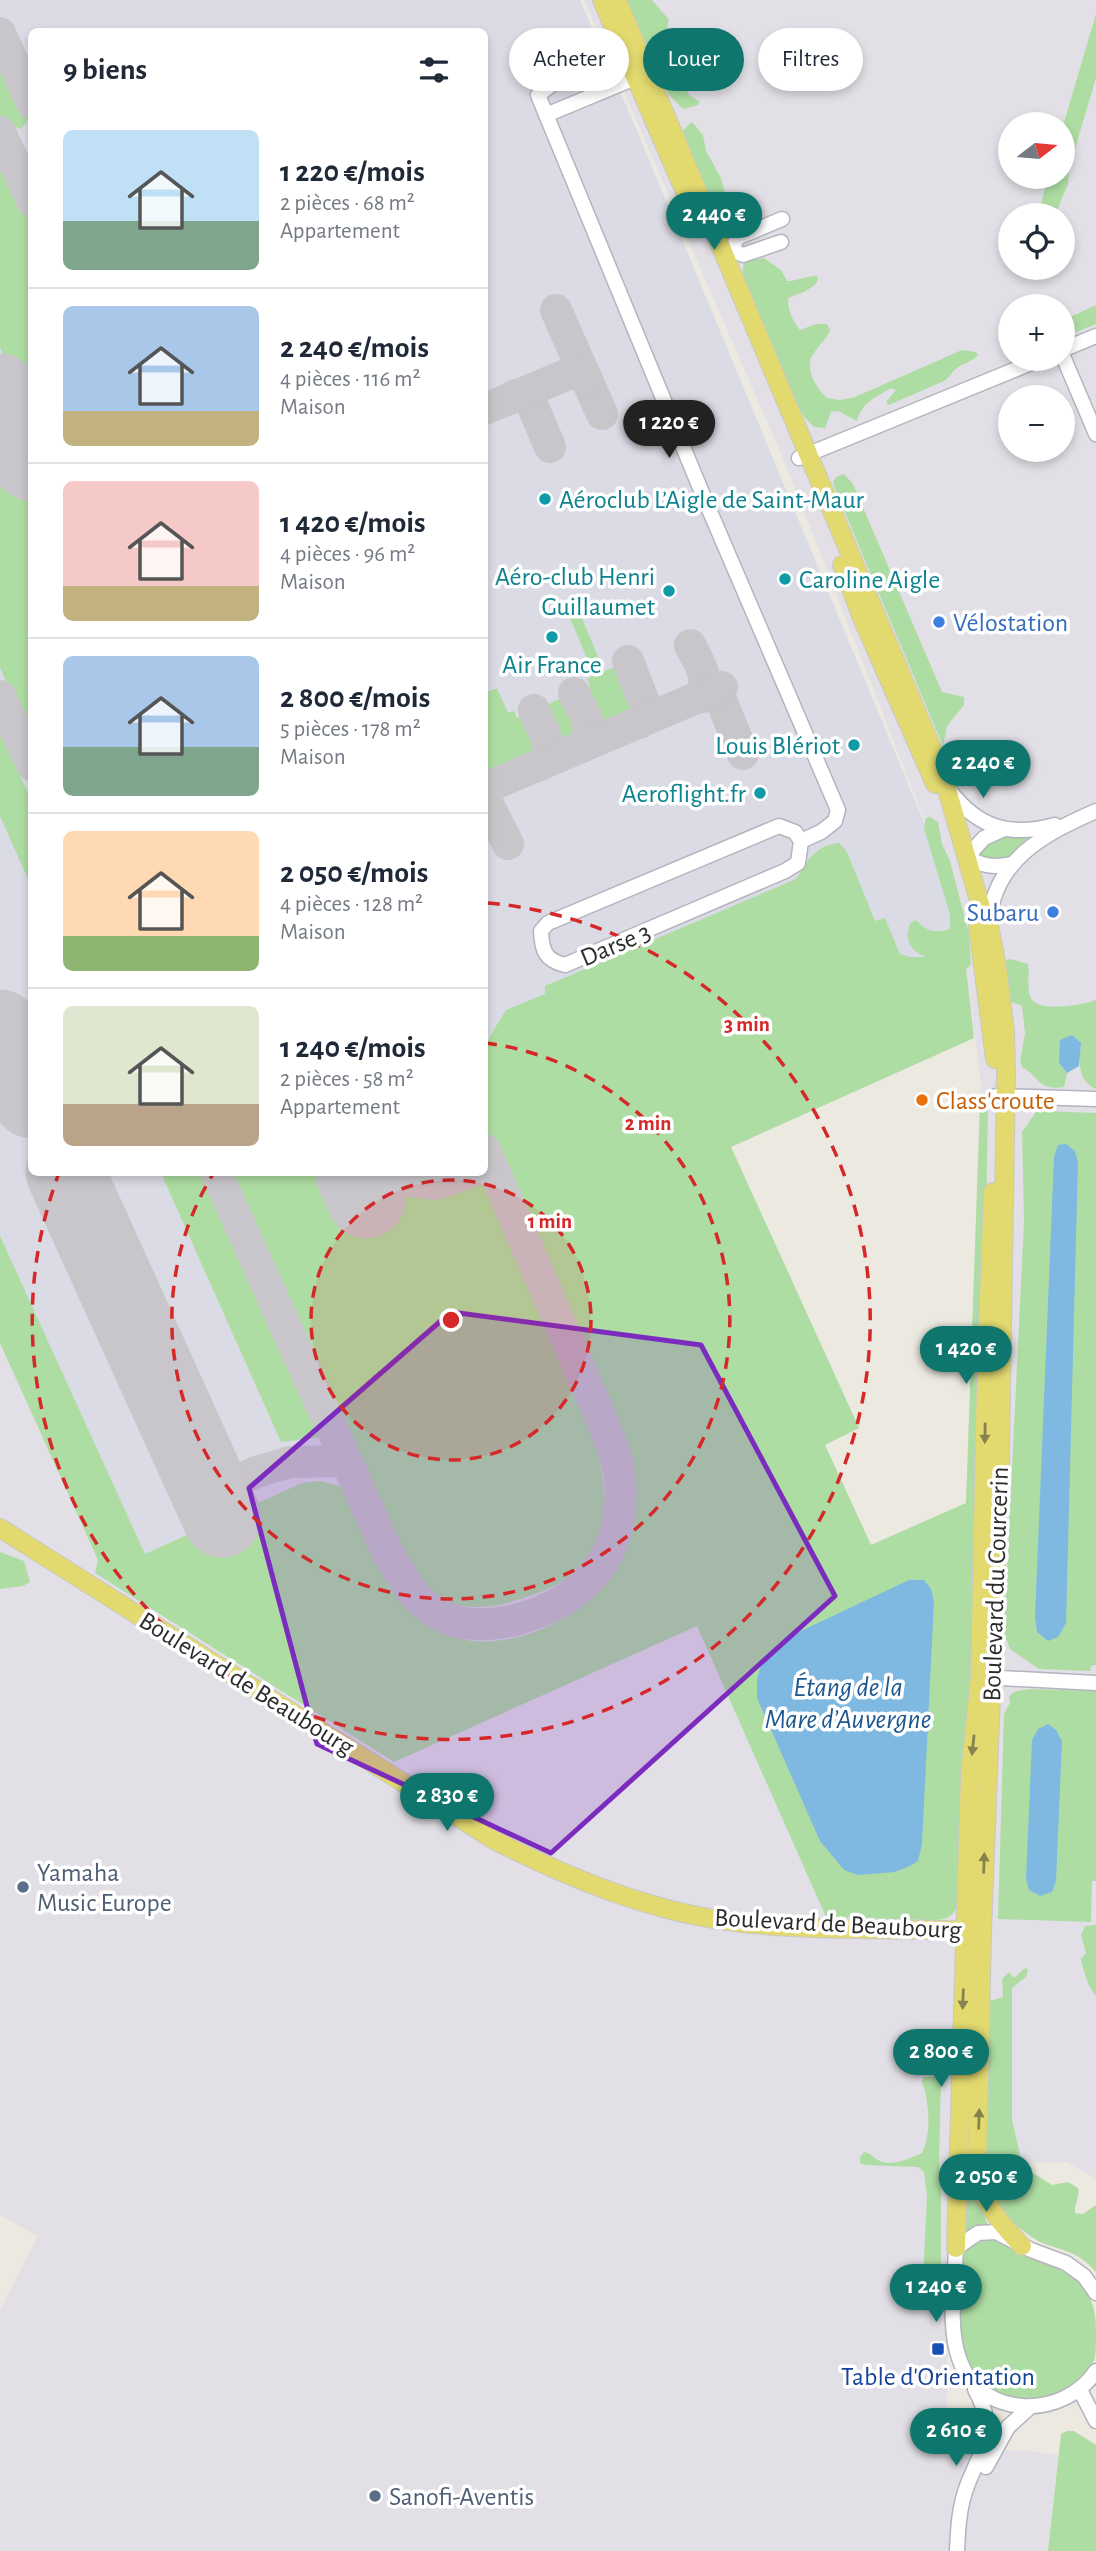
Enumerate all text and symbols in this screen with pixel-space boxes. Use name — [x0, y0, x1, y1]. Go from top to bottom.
chip: Acheter — [509, 28, 629, 91]
chip: Louer — [643, 28, 744, 91]
chip: Filtres — [758, 28, 863, 91]
icon: filters — [415, 51, 453, 89]
text: 9 biens — [63, 55, 147, 85]
north arrow — [998, 112, 1074, 189]
map controls — [998, 112, 1075, 462]
text: 1 220 €/mois — [280, 157, 425, 187]
icon: home — [119, 158, 203, 242]
text: 2 pièces · 68 m² — [280, 192, 415, 215]
pin: 2 440 € — [649, 192, 779, 252]
text: 2 440 € — [682, 203, 746, 226]
button: locate — [998, 203, 1075, 280]
text: Appartement — [280, 220, 400, 243]
button: + — [998, 294, 1075, 371]
text: 2 240 €/mois — [280, 333, 429, 363]
icon: home — [119, 334, 203, 418]
text: 4 pièces · 116 m² — [280, 368, 420, 391]
button: − — [998, 385, 1075, 462]
text: Maison — [280, 396, 346, 419]
pin: 1 220 € — [604, 400, 734, 460]
text: 1 220 € — [639, 411, 699, 434]
place label: Aéroclub L’Aigle de Saint-Maur — [559, 487, 864, 513]
marker: Aéroclub L’Aigle de Saint-Maur — [537, 491, 553, 507]
text: 1 420 €/mois — [280, 508, 426, 538]
icon: home — [119, 509, 203, 593]
text: 4 pièces · 96 m² — [280, 543, 415, 566]
place label: Aéro-club Henri Guillaumet — [495, 564, 655, 620]
place label: Caroline Aigle — [799, 567, 940, 593]
text: Maison — [280, 571, 346, 594]
marker: Caroline Aigle — [777, 571, 793, 587]
marker: Aéro-club Henri Guillaumet — [661, 583, 677, 599]
place label: Vélostation — [953, 610, 1068, 636]
marker: Vélostation — [931, 614, 947, 630]
marker: Air France — [544, 629, 560, 645]
place label: Air France — [502, 652, 602, 678]
text: 2 800 €/mois — [280, 683, 430, 713]
icon: home — [119, 684, 203, 768]
text: 5 pièces · 178 m² — [280, 718, 421, 741]
place label: Louis Blériot — [715, 733, 840, 759]
marker: Louis Blériot — [846, 737, 862, 753]
pin: 2 240 € — [918, 740, 1048, 800]
text: Maison — [280, 746, 346, 769]
text: 2 240 € — [952, 751, 1014, 774]
place label: Aeroflight.fr — [622, 781, 747, 807]
marker: Aeroflight.fr — [752, 785, 768, 801]
text: 2 050 €/mois — [280, 858, 428, 888]
icon: home — [119, 859, 203, 943]
text: 4 pièces · 128 m² — [280, 893, 423, 916]
place label: Subaru — [967, 900, 1039, 926]
marker: Subaru — [1045, 904, 1061, 920]
street label: Darse 3 — [576, 919, 654, 971]
text: Maison — [280, 921, 346, 944]
text: 3 min — [724, 1014, 770, 1035]
text: 1 240 €/mois — [280, 1033, 426, 1063]
icon: home — [119, 1034, 203, 1118]
text: 2 pièces · 58 m² — [280, 1068, 414, 1091]
place label: Class'croute — [936, 1088, 1055, 1114]
marker: Class'croute — [914, 1092, 930, 1108]
text: Appartement — [280, 1096, 400, 1119]
text: 2 min — [625, 1113, 671, 1134]
text: 1 min — [528, 1211, 572, 1232]
centre of rings — [439, 1308, 463, 1332]
pin: 1 420 € — [901, 1326, 1031, 1386]
text: 1 420 € — [936, 1337, 996, 1360]
one-way arrow — [979, 1423, 991, 1445]
street label: Boulevard du Courcerin — [979, 1466, 1013, 1702]
street label: Boulevard de Beaubourg — [135, 1607, 359, 1761]
water label: Étang de la Mare d’Auvergne — [765, 1671, 931, 1734]
one-way arrow — [967, 1734, 978, 1756]
pin: 2 830 € — [382, 1773, 512, 1833]
text: 2 830 € — [416, 1784, 478, 1807]
one-way arrow — [979, 1852, 990, 1874]
place label: Yamaha Music Europe — [37, 1860, 172, 1916]
marker: Yamaha Music Europe — [15, 1879, 31, 1895]
street label: Boulevard de Beaubourg — [714, 1905, 963, 1943]
one-way arrow — [958, 1988, 969, 2010]
pin: 2 800 € — [876, 2030, 1006, 2089]
text: 2 800 € — [909, 2040, 973, 2063]
one-way arrow — [973, 2107, 984, 2129]
pin: 2 050 € — [921, 2154, 1051, 2214]
text: 2 050 € — [955, 2165, 1017, 2188]
pin: 1 240 € — [871, 2264, 1001, 2324]
text: 1 240 € — [906, 2275, 966, 2298]
marker: Table d'Orientation — [930, 2341, 946, 2357]
place label: Table d'Orientation — [841, 2364, 1035, 2390]
pin: 2 610 € — [891, 2408, 1021, 2468]
text: 2 610 € — [926, 2419, 986, 2442]
place label: Sanofi-Aventis — [389, 2484, 534, 2510]
marker: Sanofi-Aventis — [367, 2488, 383, 2504]

